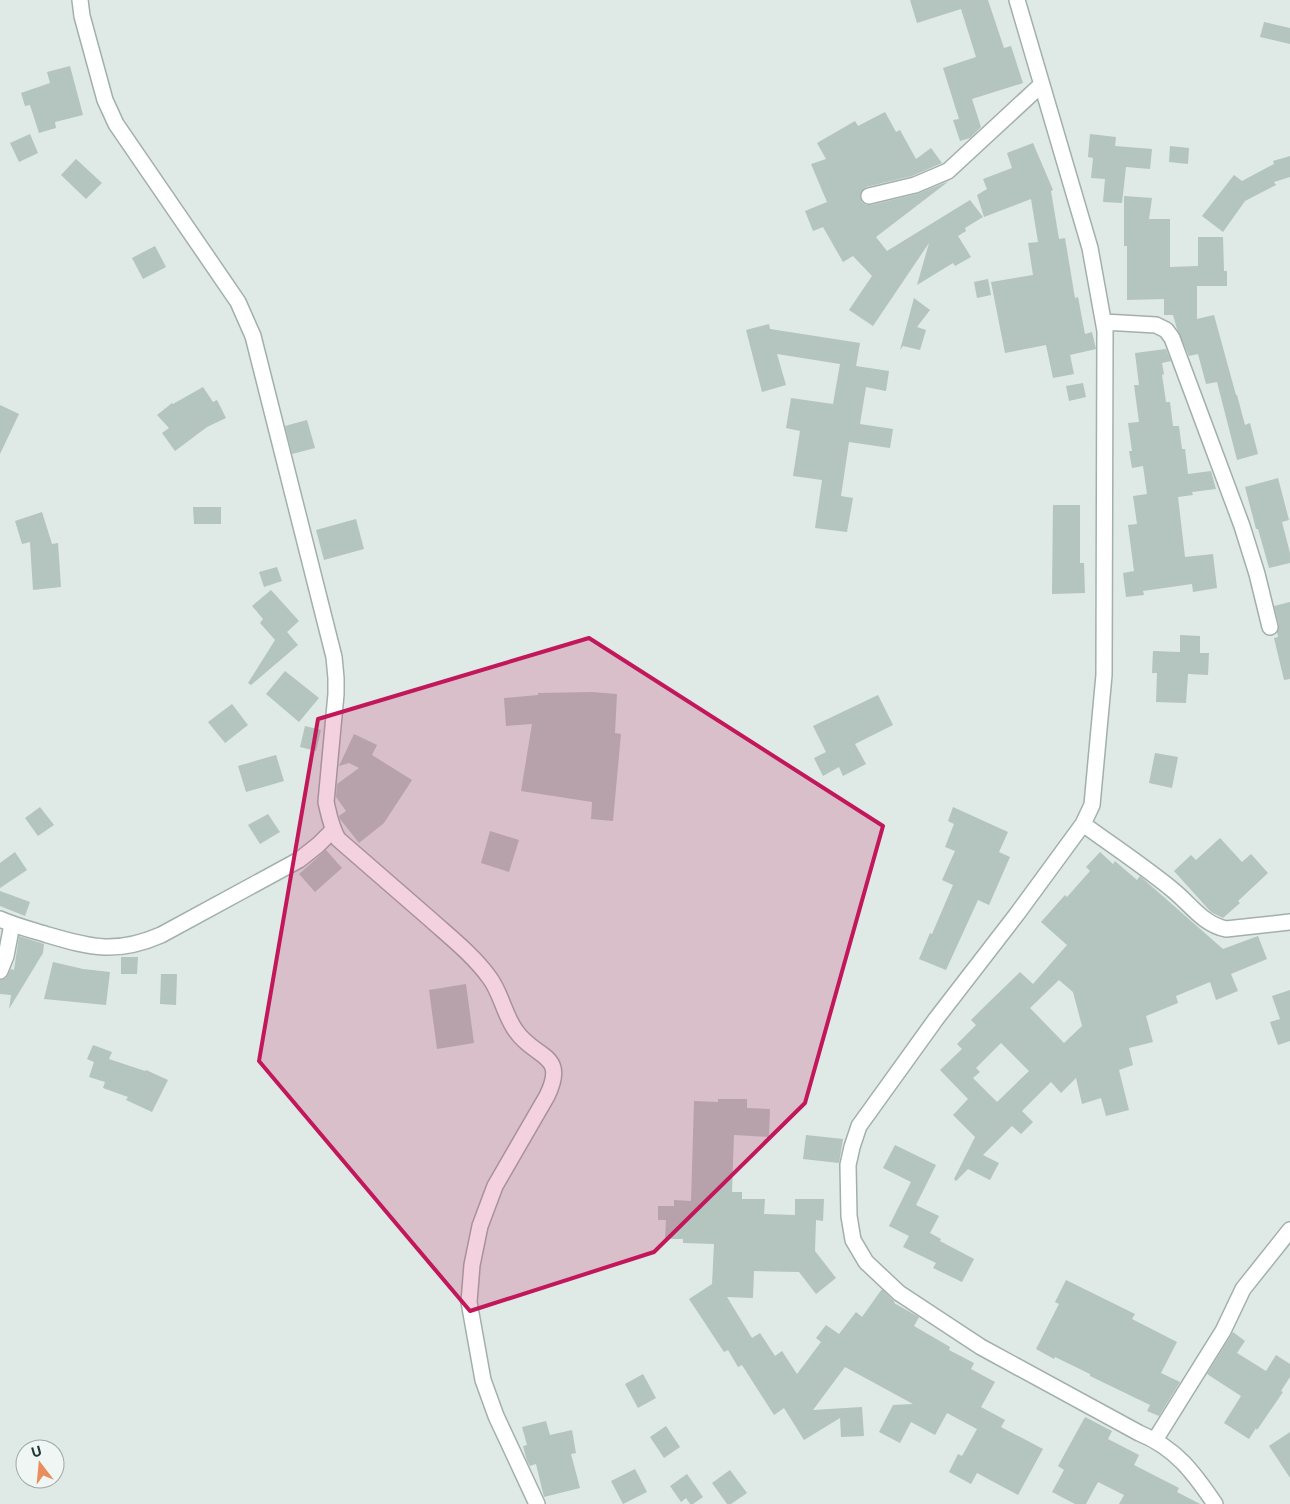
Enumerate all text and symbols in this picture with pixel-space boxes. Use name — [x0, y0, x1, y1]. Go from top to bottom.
north arrow — [15, 1439, 65, 1489]
text: U — [29, 1440, 44, 1462]

